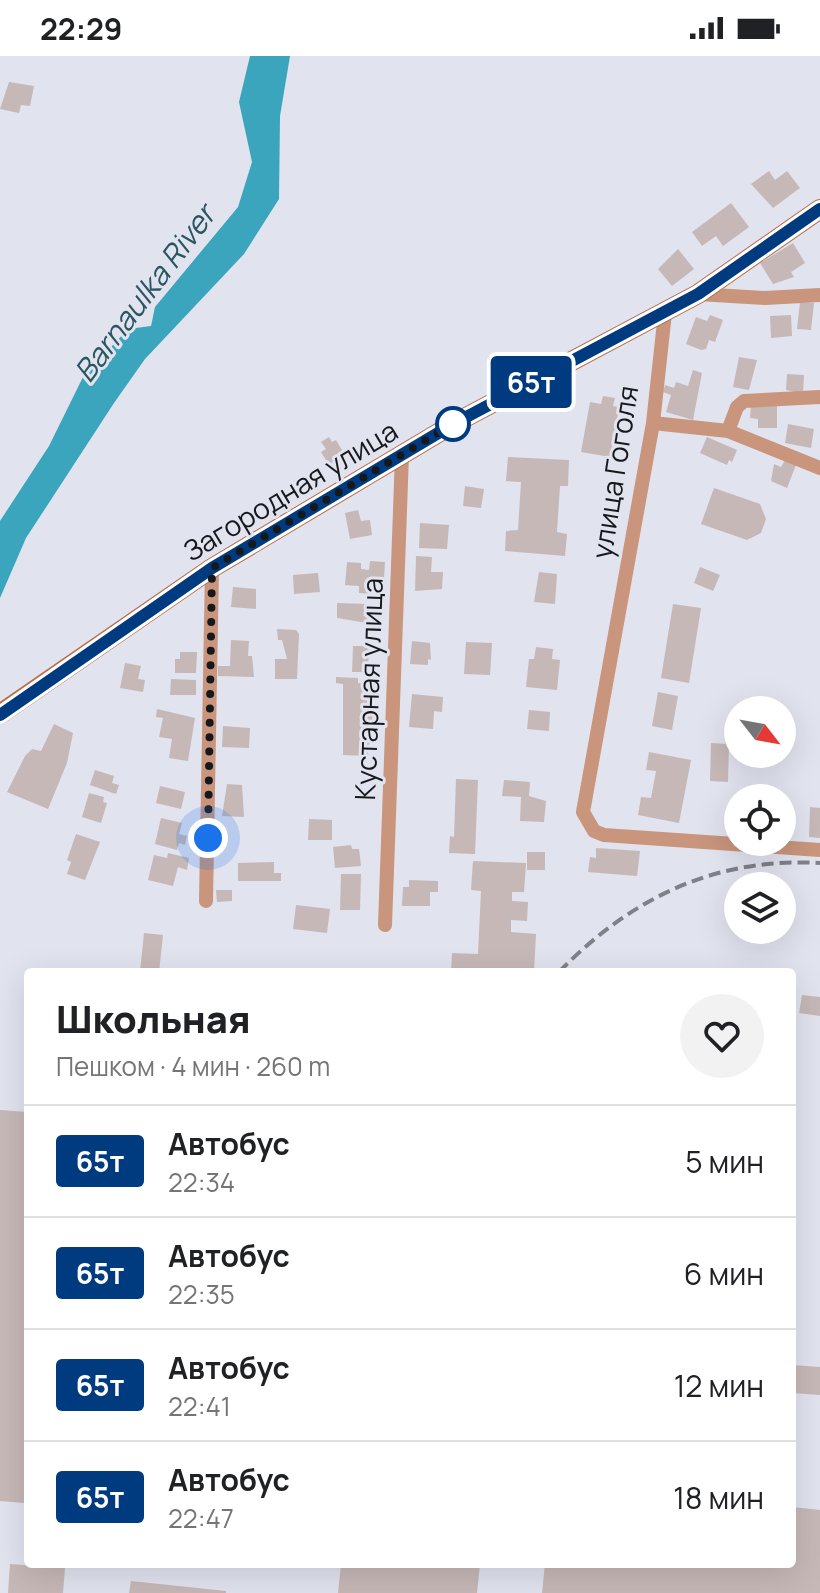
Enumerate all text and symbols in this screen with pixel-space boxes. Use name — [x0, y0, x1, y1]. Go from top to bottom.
text: 22:29 — [40, 8, 123, 49]
water label: Barnaulka River — [64, 193, 227, 390]
line badge: 65т — [485, 356, 577, 408]
text: 65т — [507, 363, 555, 401]
street label: улица Гоголя — [582, 383, 646, 561]
unlabelled marker — [436, 407, 470, 441]
street label: Загородная улица — [176, 411, 404, 569]
street label: Кустарная улица — [345, 577, 391, 801]
north arrow — [724, 696, 796, 768]
map controls — [724, 696, 796, 944]
button: locate — [724, 784, 796, 856]
your location — [188, 818, 228, 858]
button: layers — [724, 872, 796, 944]
text: Школьная — [56, 992, 251, 1044]
button: heart — [680, 994, 764, 1078]
text: Пешком · 4 мин · 260 m — [56, 1048, 330, 1084]
text: Автобус — [168, 1123, 290, 1164]
text: 5 мин — [685, 1141, 764, 1182]
text: 65т — [76, 1142, 124, 1180]
text: 22:34 — [168, 1164, 235, 1200]
text: Автобус — [168, 1235, 290, 1276]
text: 6 мин — [684, 1253, 764, 1294]
text: 65т — [76, 1254, 124, 1292]
text: 22:35 — [168, 1276, 235, 1312]
text: Автобус — [168, 1347, 290, 1388]
text: 12 мин — [674, 1365, 764, 1406]
text: 65т — [76, 1366, 124, 1404]
text: 22:41 — [168, 1388, 231, 1424]
text: Автобус — [168, 1459, 290, 1500]
text: 18 мин — [673, 1477, 764, 1518]
text: 65т — [76, 1478, 124, 1516]
text: 22:47 — [168, 1500, 234, 1536]

